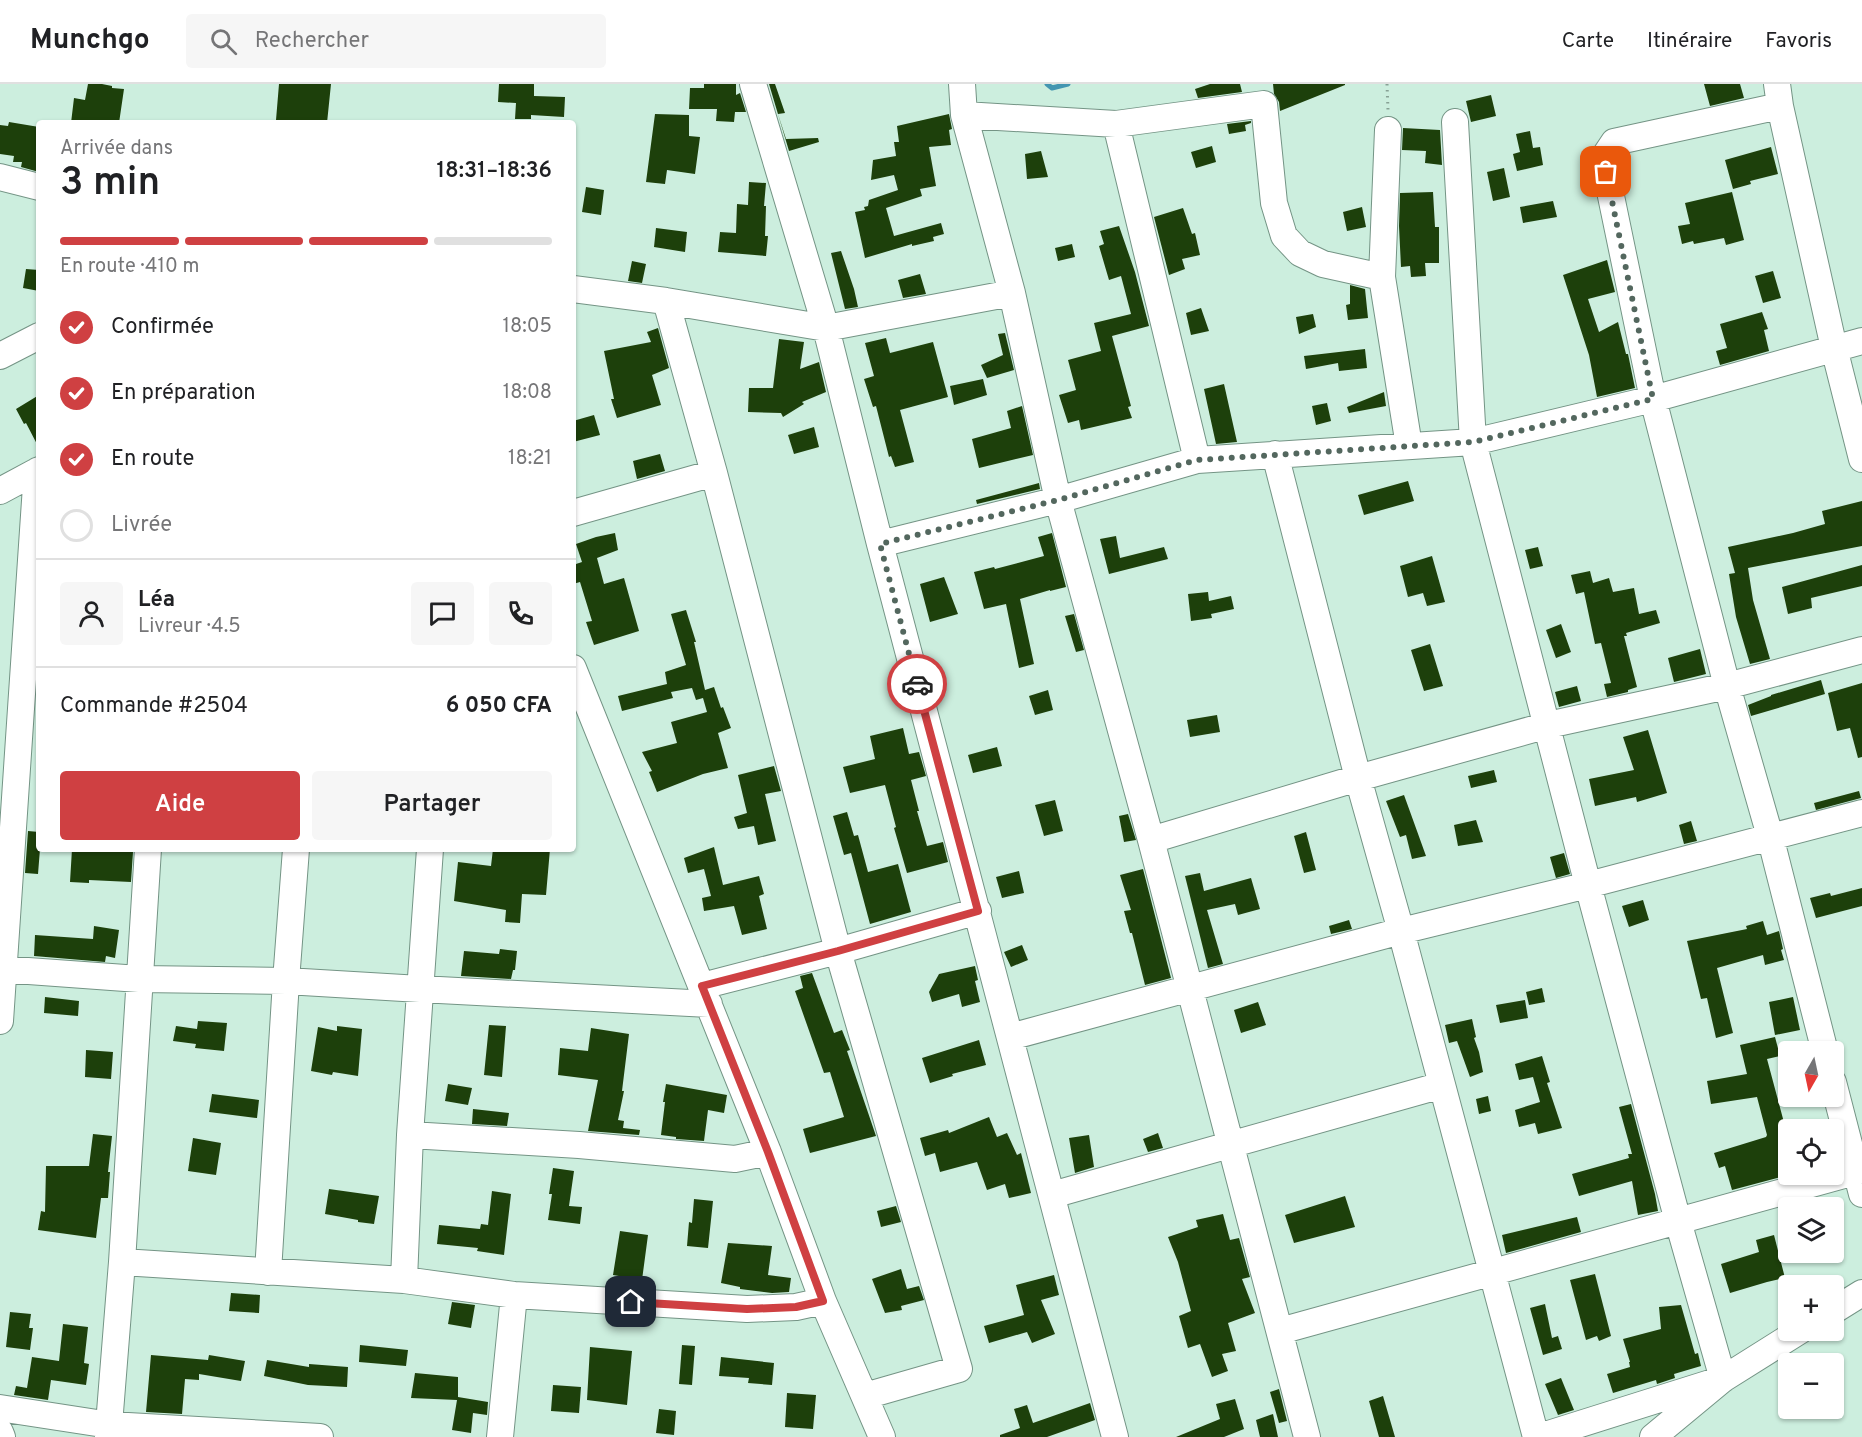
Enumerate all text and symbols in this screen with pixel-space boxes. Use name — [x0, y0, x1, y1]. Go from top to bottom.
search box — [186, 14, 606, 68]
text: Munchgo — [30, 23, 150, 59]
icon: search — [207, 25, 240, 58]
text: Rechercher — [255, 28, 369, 55]
text: Carte — [1562, 28, 1614, 55]
text: Itinéraire — [1647, 28, 1732, 55]
text: Favoris — [1765, 28, 1832, 55]
text: Arrivée dans — [60, 136, 173, 162]
pin — [1580, 146, 1631, 197]
icon: bag — [1589, 155, 1622, 188]
text: 18:31–18:36 — [437, 158, 552, 185]
text: 3 min — [60, 160, 160, 209]
text: En route · 410 m — [60, 254, 199, 280]
icon: check — [60, 311, 93, 344]
text: Confirmée — [111, 314, 214, 341]
text: 18:05 — [503, 314, 552, 340]
icon: check — [60, 377, 93, 410]
text: En préparation — [111, 380, 256, 407]
text: 18:08 — [503, 380, 552, 406]
icon: check — [60, 443, 93, 476]
text: En route — [111, 446, 194, 473]
text: 18:21 — [508, 446, 552, 472]
text: Livrée — [111, 512, 172, 539]
button: person — [60, 582, 123, 645]
button: chat — [411, 582, 474, 645]
button: phone — [489, 582, 552, 645]
text: Léa — [138, 587, 175, 614]
text: Livreur · 4.5 — [138, 614, 241, 640]
courier — [887, 654, 947, 714]
icon: car — [901, 668, 934, 701]
text: Commande #2504 — [60, 693, 248, 720]
text: 6 050 CFA — [446, 693, 552, 720]
button: Aide — [60, 771, 300, 840]
button: Partager — [312, 771, 552, 840]
north arrow — [1778, 1041, 1844, 1107]
map controls — [1778, 1041, 1844, 1419]
button: locate — [1778, 1119, 1844, 1185]
button: layers — [1778, 1197, 1844, 1263]
button: + — [1778, 1275, 1844, 1341]
pin — [605, 1276, 656, 1327]
icon: home — [614, 1285, 647, 1318]
button: − — [1778, 1353, 1844, 1419]

